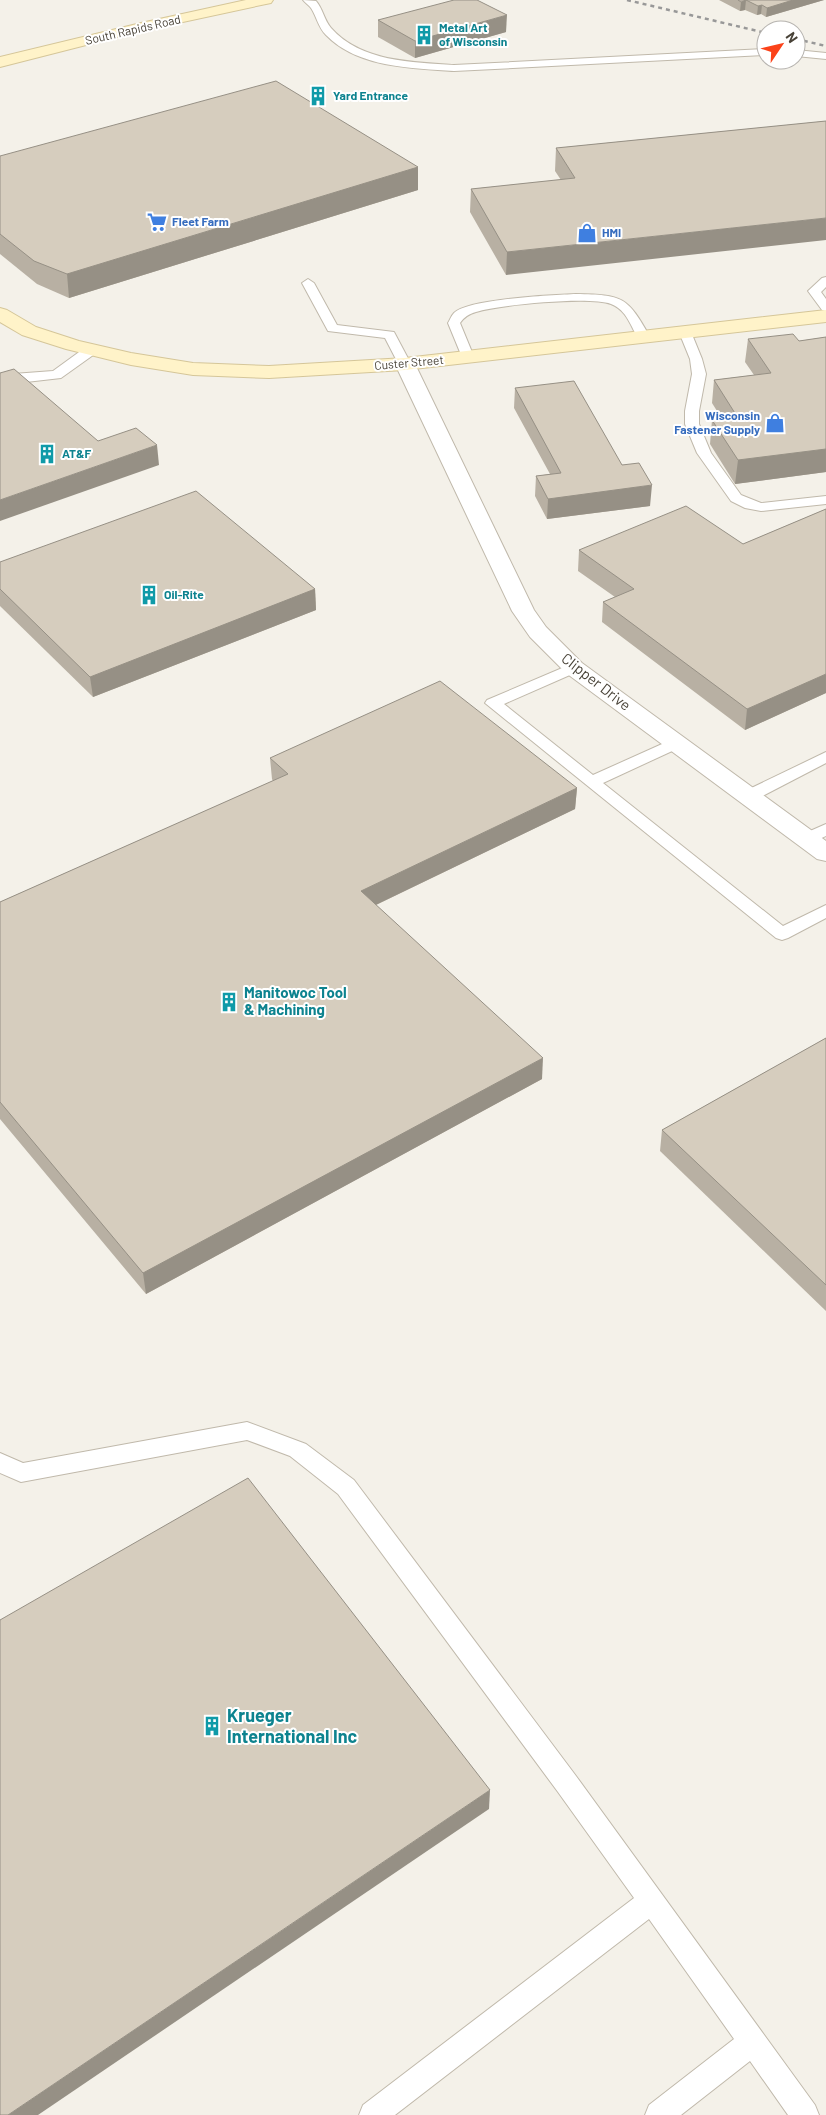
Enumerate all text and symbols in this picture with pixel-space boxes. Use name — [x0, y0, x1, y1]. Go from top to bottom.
street label: South Rapids Road — [84, 11, 182, 47]
place label: Metal Art of Wisconsin — [439, 20, 507, 48]
north arrow — [756, 20, 806, 70]
building icon: Metal Art of Wisconsin — [413, 24, 435, 46]
text: N — [782, 29, 802, 46]
building icon: Yard Entrance — [307, 85, 329, 107]
place label: Yard Entrance — [333, 88, 408, 102]
supermarket icon: Fleet Farm — [146, 211, 168, 233]
place label: Fleet Farm — [172, 214, 229, 228]
shop icon: HMI — [576, 222, 598, 244]
place label: HMI — [602, 225, 621, 239]
street label: Custer Street — [374, 352, 444, 372]
place label: Wisconsin Fastener Supply — [674, 408, 760, 436]
shop icon: Wisconsin Fastener Supply — [764, 412, 786, 434]
building icon: AT&F — [36, 443, 58, 465]
place label: AT&F — [62, 446, 92, 460]
building icon: Oil-Rite — [138, 584, 160, 606]
place label: Oil-Rite — [164, 587, 204, 601]
street label: Clipper Drive — [558, 649, 635, 714]
place label: Manitowoc Tool & Machining — [244, 983, 347, 1018]
building icon: Manitowoc Tool & Machining — [218, 991, 240, 1013]
place label: Krueger International Inc — [227, 1704, 357, 1747]
building icon: Krueger International Inc — [201, 1715, 223, 1737]

